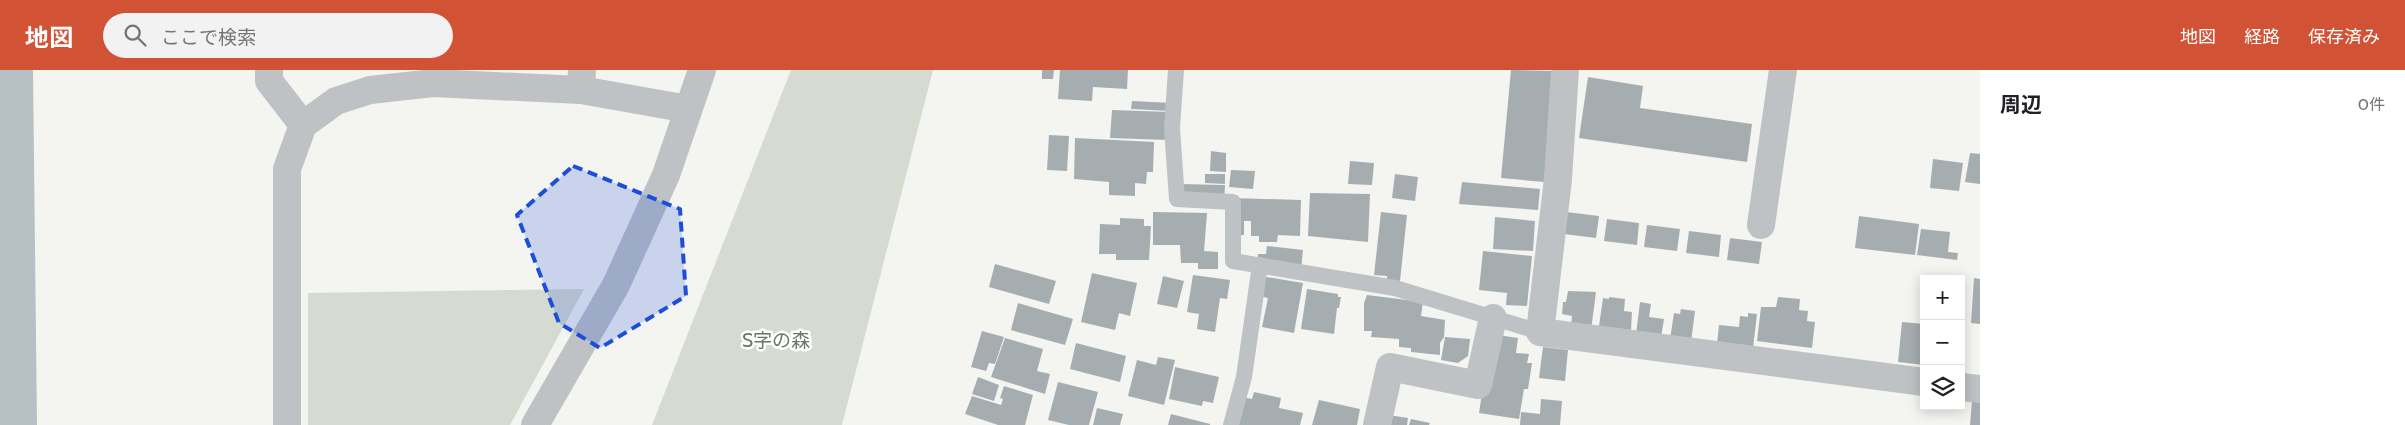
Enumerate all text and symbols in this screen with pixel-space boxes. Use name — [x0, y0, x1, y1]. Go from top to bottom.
search box — [103, 13, 453, 58]
icon: search — [121, 21, 149, 49]
text: 地図 — [25, 23, 73, 52]
text: ここで検索 — [161, 26, 256, 49]
text: 地図 — [2180, 26, 2216, 48]
text: 経路 — [2244, 26, 2280, 48]
text: 保存済み — [2308, 26, 2380, 48]
text: 周辺 — [2000, 92, 2042, 117]
text: 0件 — [2358, 95, 2385, 114]
map controls — [1920, 275, 1965, 410]
button: + — [1920, 275, 1965, 320]
button: − — [1920, 320, 1965, 365]
park label: S字の森 — [742, 329, 810, 352]
button: layers — [1920, 365, 1965, 410]

